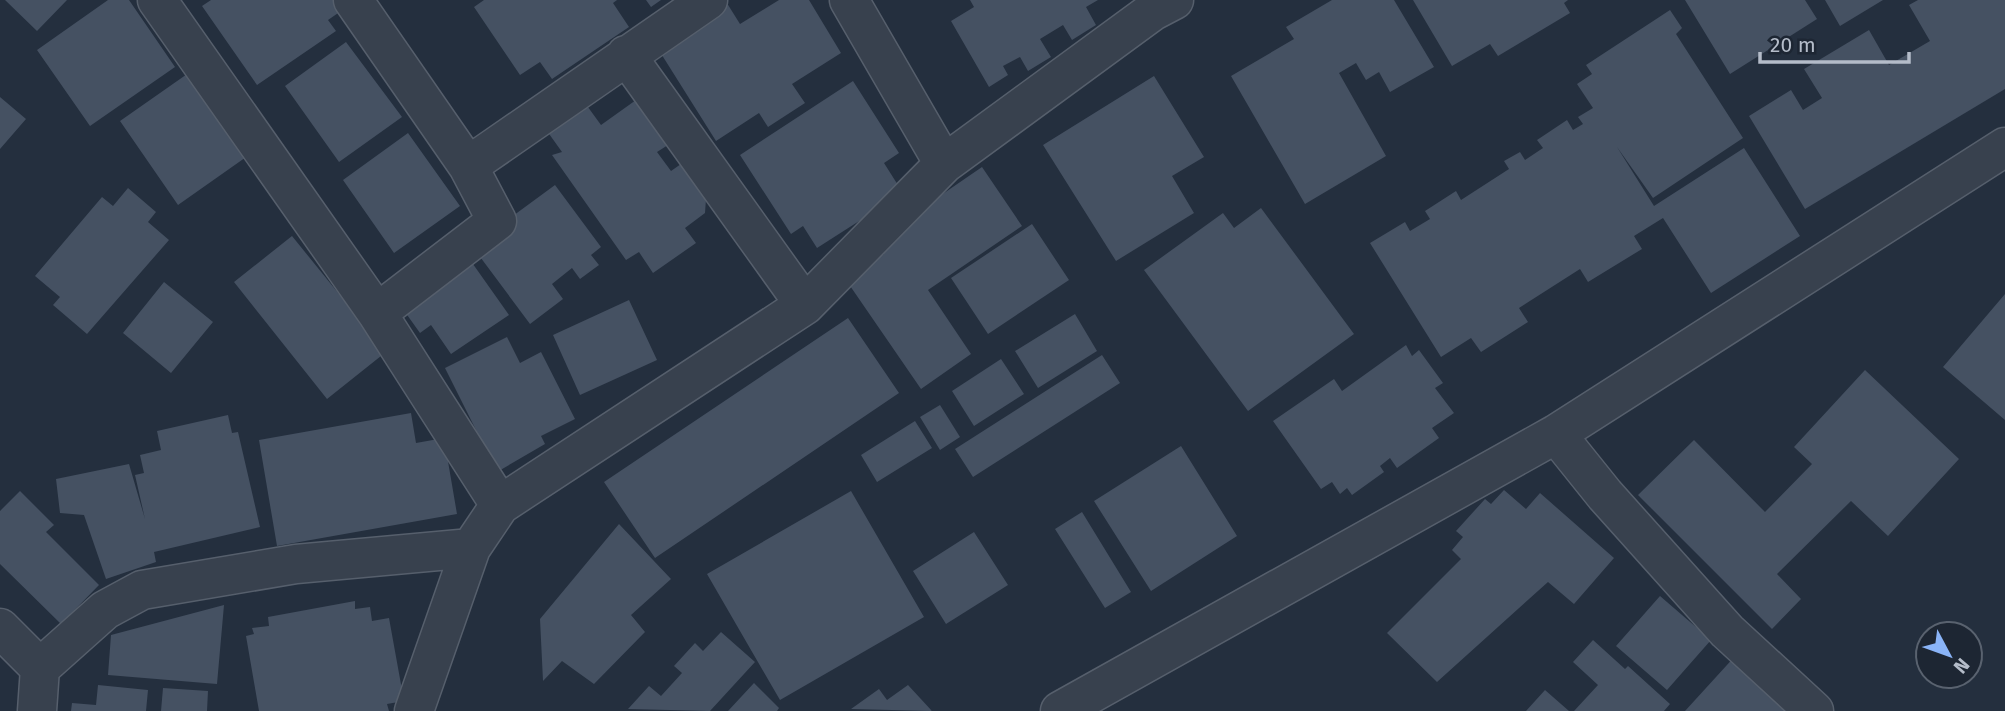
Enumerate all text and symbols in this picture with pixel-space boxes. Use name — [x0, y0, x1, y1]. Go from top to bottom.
scale bar — [1760, 21, 1909, 65]
text: 20 m — [1770, 32, 1816, 58]
north arrow — [1914, 620, 1984, 690]
text: N — [1949, 654, 1974, 678]

